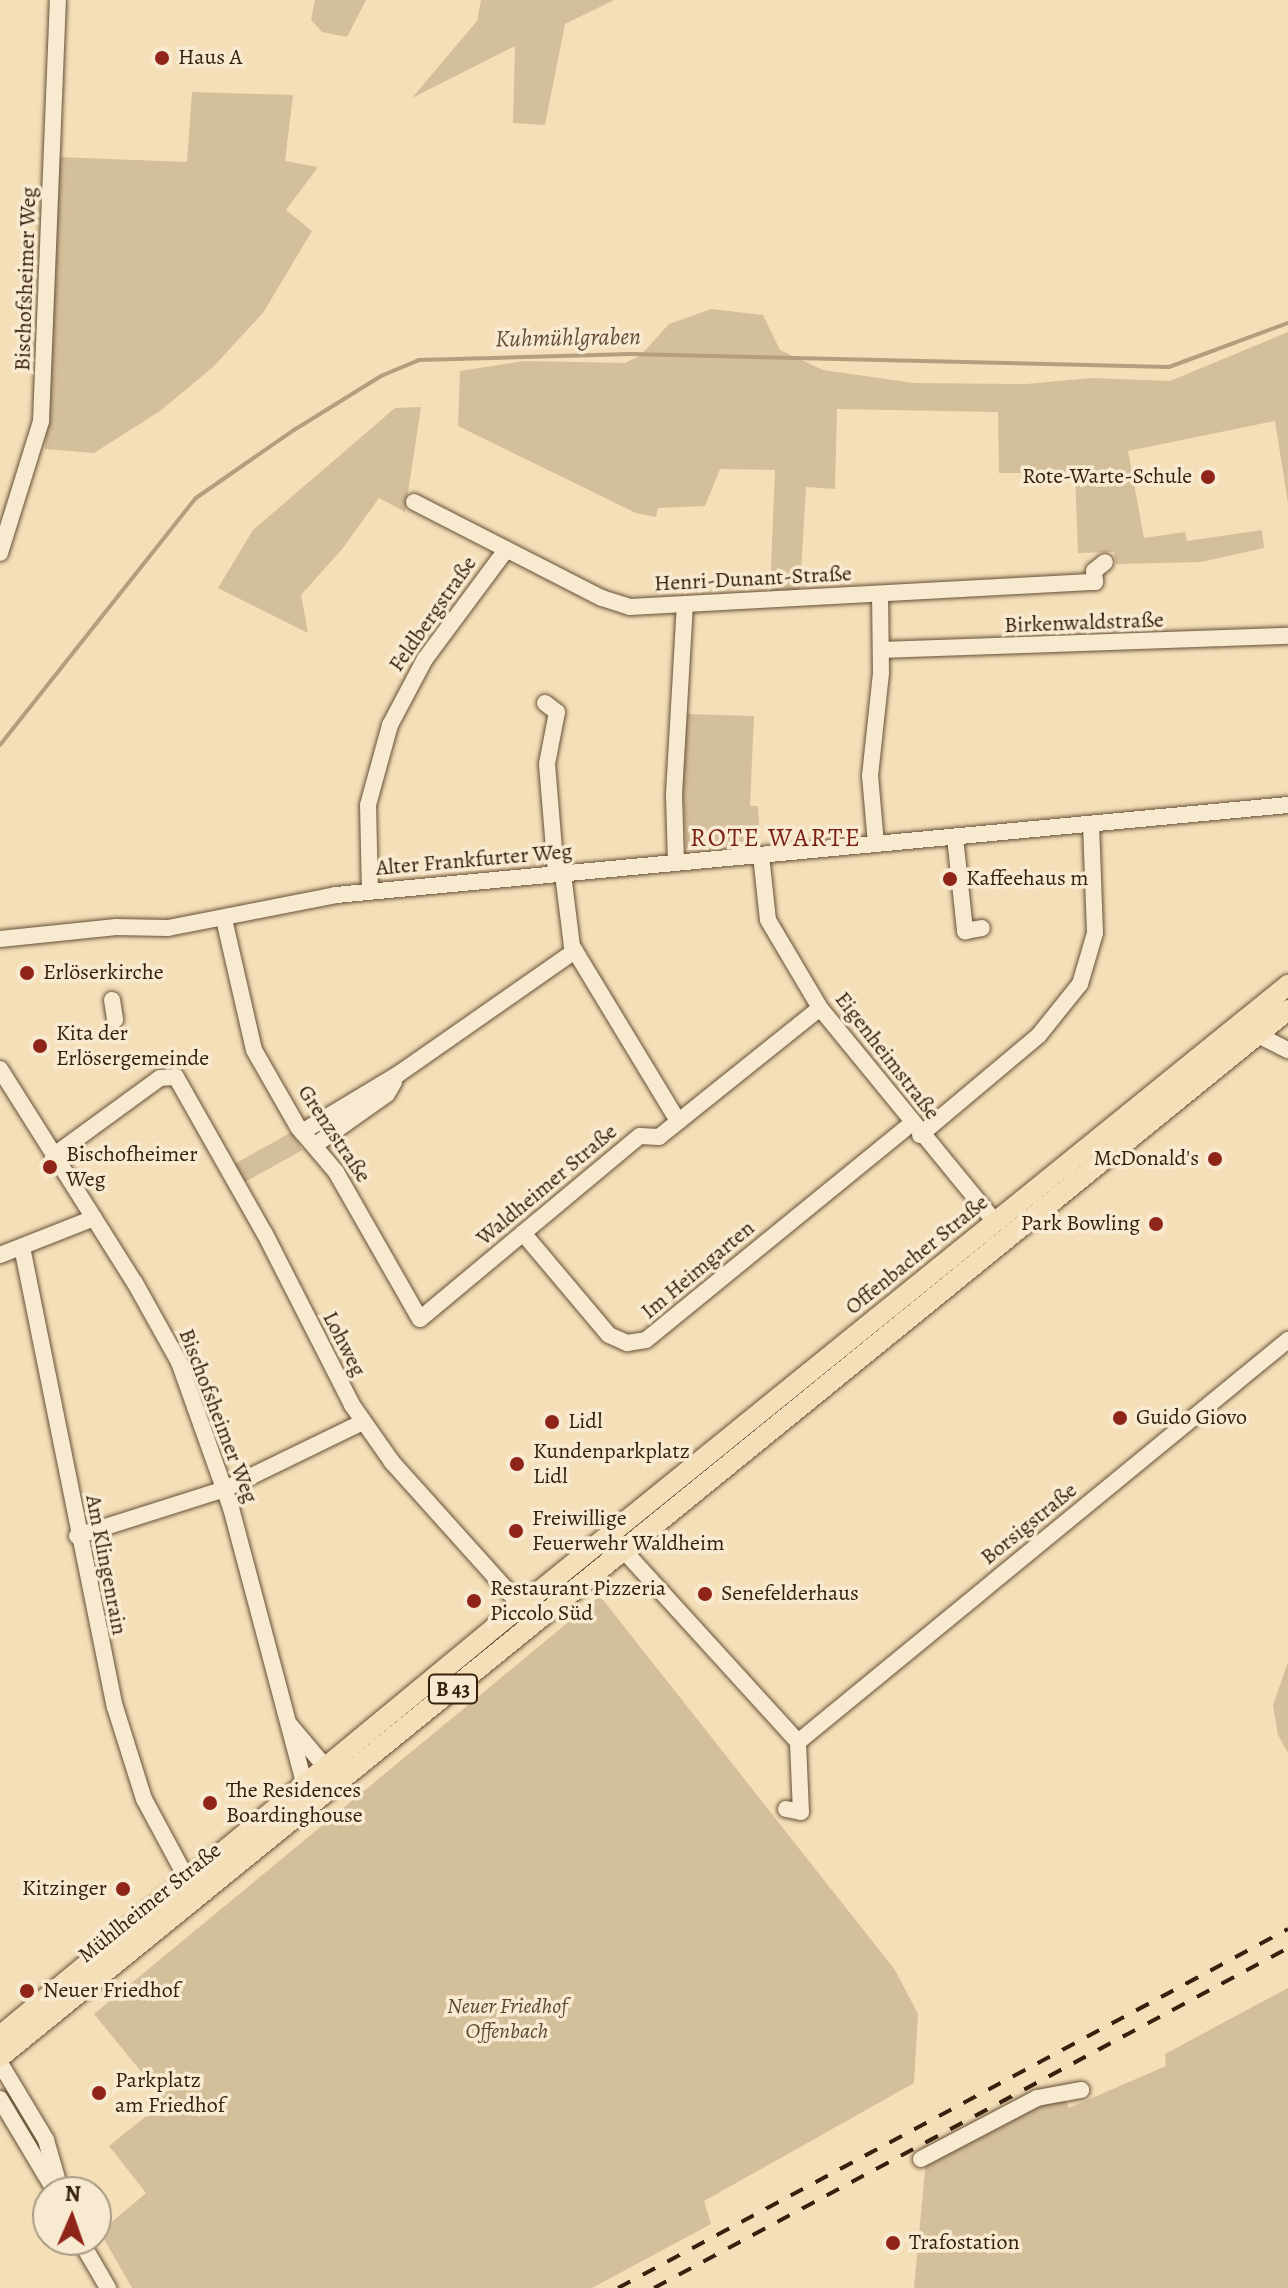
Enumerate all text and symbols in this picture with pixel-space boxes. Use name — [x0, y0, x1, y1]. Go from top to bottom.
place label: Haus A — [178, 45, 242, 71]
marker: Haus A — [153, 49, 171, 67]
street label: Bischofsheimer Weg — [10, 186, 42, 372]
water label: Kuhmühlgraben — [495, 322, 641, 354]
place label: Rote-Warte-Schule — [1022, 464, 1192, 490]
marker: Rote-Warte-Schule — [1199, 468, 1217, 486]
street label: Feldbergstraße — [383, 551, 483, 677]
street label: Henri-Dunant-Straße — [653, 561, 853, 597]
street label: Birkenwaldstraße — [1004, 607, 1164, 639]
district label: ROTE WARTE — [690, 822, 862, 854]
street label: Alter Frankfurter Weg — [375, 838, 573, 882]
place label: Kaffeehaus m — [966, 866, 1088, 892]
marker: Kaffeehaus m — [941, 870, 959, 888]
place label: Erlöserkirche — [43, 960, 163, 986]
marker: Erlöserkirche — [18, 964, 36, 982]
street label: Eigenheimstraße — [829, 987, 945, 1125]
place label: Kita der Erlösergemeinde — [56, 1020, 209, 1072]
marker: Kita der Erlösergemeinde — [31, 1037, 49, 1055]
street label: Grenzstraße — [292, 1080, 376, 1188]
street label: Waldheimer Straße — [471, 1119, 623, 1251]
place label: Bischofheimer Weg — [66, 1141, 198, 1192]
place label: McDonald's — [1094, 1146, 1199, 1172]
marker: McDonald's — [1206, 1150, 1224, 1168]
marker: Bischofheimer Weg — [41, 1158, 59, 1176]
street label: Offenbacher Straße — [840, 1189, 994, 1321]
place label: Park Bowling — [1021, 1211, 1140, 1237]
street label: Im Heimgarten — [636, 1215, 760, 1325]
marker: Park Bowling — [1147, 1215, 1165, 1233]
street label: Lohweg — [317, 1307, 371, 1381]
street label: Bischofsheimer Weg — [173, 1325, 263, 1507]
place label: Guido Giovo — [1136, 1405, 1247, 1431]
place label: Lidl — [568, 1409, 603, 1435]
marker: Guido Giovo — [1111, 1409, 1129, 1427]
marker: Lidl — [543, 1413, 561, 1431]
place label: Kundenparkplatz Lidl — [533, 1438, 690, 1490]
marker: Kundenparkplatz Lidl — [508, 1455, 526, 1473]
street label: Borsigstraße — [976, 1477, 1082, 1571]
street label: Am Klingenrain — [79, 1493, 133, 1637]
place label: Freiwillige Feuerwehr Waldheim — [532, 1505, 724, 1556]
marker: Freiwillige Feuerwehr Waldheim — [507, 1522, 525, 1540]
place label: Restaurant Pizzeria Piccolo Süd — [490, 1575, 666, 1626]
place label: Senefelderhaus — [721, 1581, 859, 1607]
marker: Senefelderhaus — [696, 1585, 714, 1603]
marker: Restaurant Pizzeria Piccolo Süd — [465, 1592, 483, 1610]
road number: B 43 — [427, 1673, 479, 1705]
place label: The Residences Boardinghouse — [226, 1777, 363, 1828]
marker: The Residences Boardinghouse — [201, 1794, 219, 1812]
street label: Mühlheimer Straße — [73, 1837, 227, 1969]
place label: Kitzinger — [22, 1876, 107, 1902]
marker: Kitzinger — [114, 1880, 132, 1898]
place label: Neuer Friedhof — [43, 1978, 180, 2004]
marker: Neuer Friedhof — [18, 1982, 36, 2000]
park label: Neuer Friedhof Offenbach — [447, 1993, 567, 2044]
place label: Parkplatz am Friedhof — [115, 2067, 225, 2118]
marker: Parkplatz am Friedhof — [90, 2084, 108, 2102]
north arrow — [32, 2176, 112, 2256]
text: N — [64, 2179, 81, 2209]
place label: Trafostation — [909, 2230, 1019, 2256]
marker: Trafostation — [884, 2234, 902, 2252]

